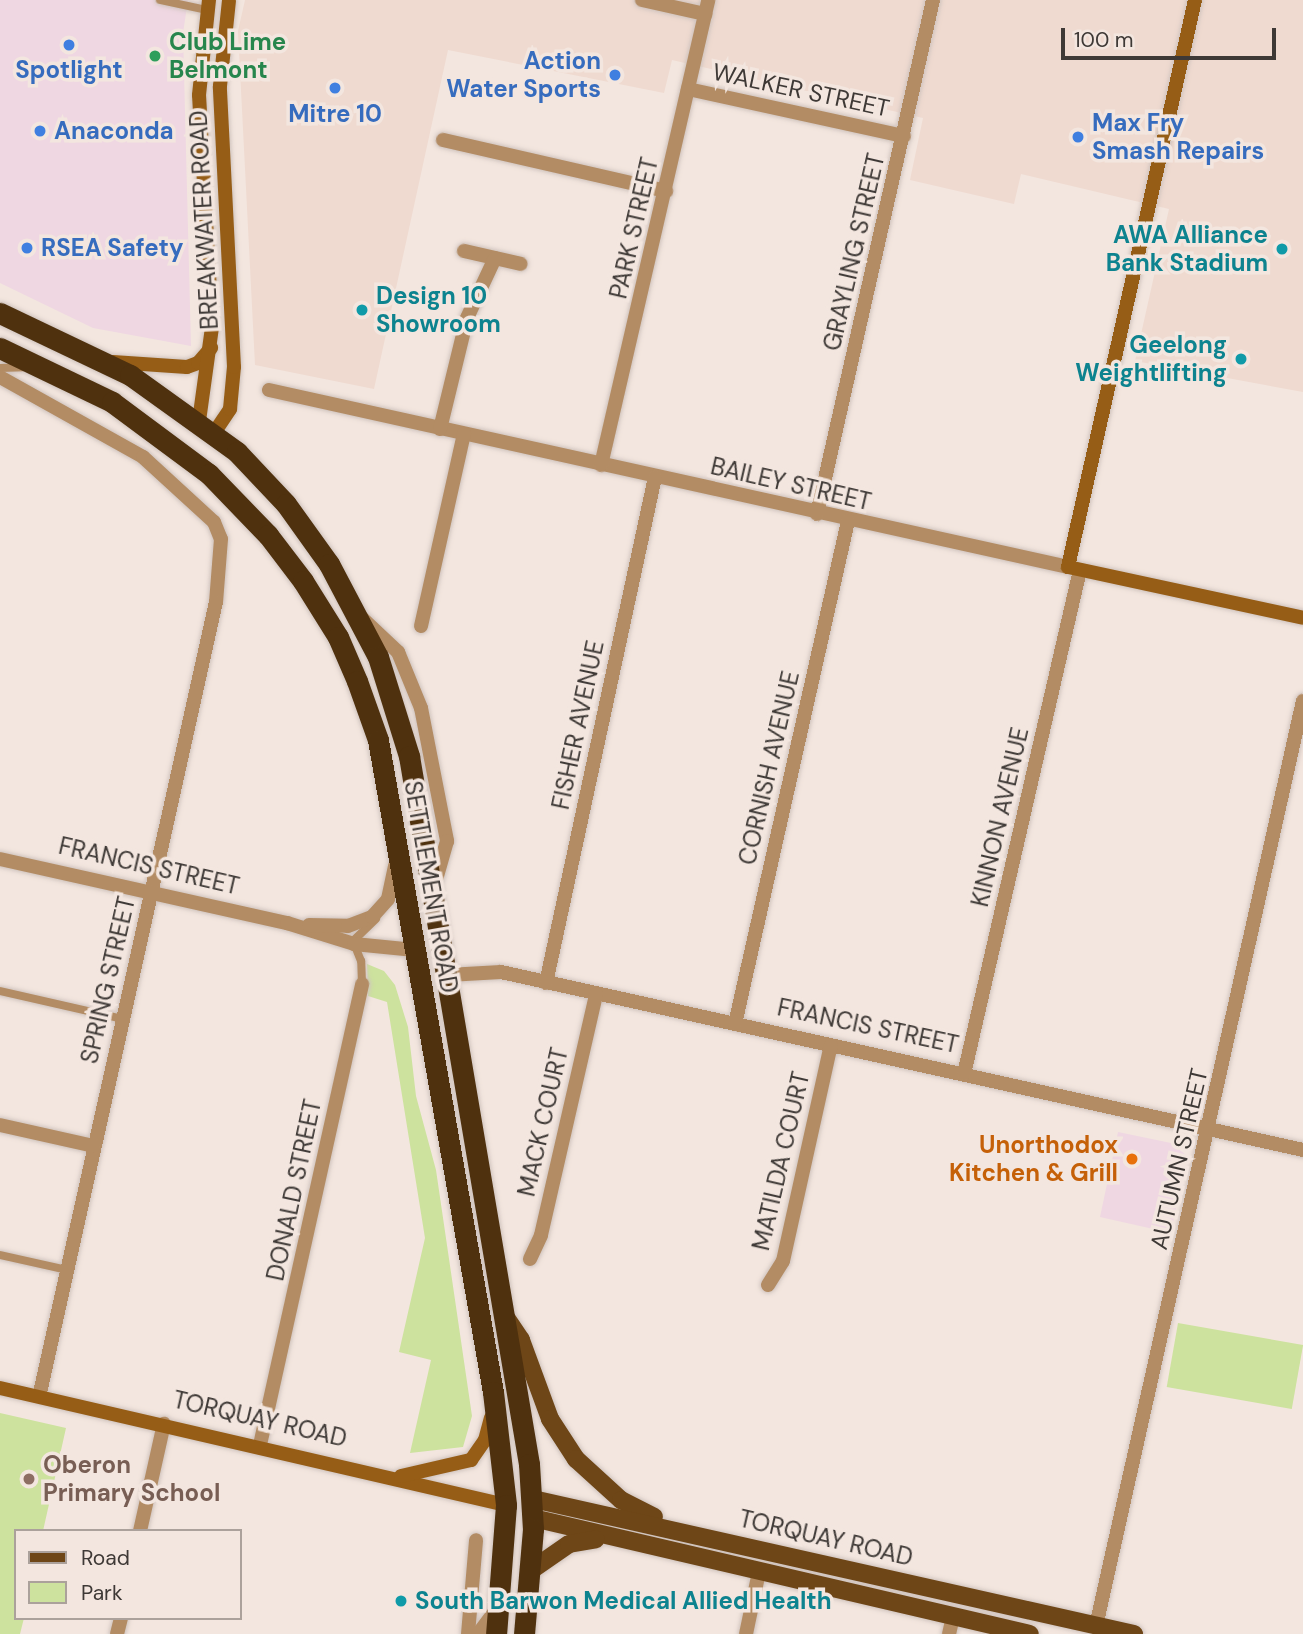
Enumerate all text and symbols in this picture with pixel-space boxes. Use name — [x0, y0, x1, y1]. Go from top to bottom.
scale bar — [1065, 14, 1280, 58]
text: 100 m — [1074, 26, 1134, 54]
place label: Club Lime Belmont — [169, 28, 286, 84]
marker: Spotlight — [61, 37, 77, 53]
place label: Action Water Sports — [446, 47, 601, 103]
marker: Club Lime Belmont — [147, 48, 163, 64]
place label: Spotlight — [15, 56, 123, 84]
street label: WALKER STREET — [710, 57, 892, 123]
marker: Action Water Sports — [607, 67, 623, 83]
marker: Mitre 10 — [327, 80, 343, 96]
place label: Mitre 10 — [288, 100, 382, 128]
place label: Max Fry Smash Repairs — [1092, 109, 1264, 165]
street label: BREAKWATER ROAD — [184, 110, 224, 330]
place label: Anaconda — [54, 117, 174, 145]
marker: Anaconda — [32, 123, 48, 139]
marker: Max Fry Smash Repairs — [1070, 129, 1086, 145]
street label: GRAYLING STREET — [817, 150, 891, 354]
street label: PARK STREET — [604, 155, 664, 301]
place label: AWA Alliance Bank Stadium — [1106, 221, 1268, 277]
place label: RSEA Safety — [41, 234, 183, 262]
marker: RSEA Safety — [19, 240, 35, 256]
marker: AWA Alliance Bank Stadium — [1274, 241, 1290, 257]
place label: Design 10 Showroom — [376, 282, 501, 338]
marker: Design 10 Showroom — [354, 302, 370, 318]
place label: Geelong Weightlifting — [1075, 331, 1227, 387]
marker: Geelong Weightlifting — [1233, 351, 1249, 367]
street label: BAILEY STREET — [708, 452, 874, 516]
street label: FISHER AVENUE — [546, 638, 610, 812]
street label: CORNISH AVENUE — [733, 668, 805, 868]
street label: KINNON AVENUE — [965, 724, 1035, 910]
street label: SETTLEMENT ROAD — [398, 779, 464, 995]
street label: FRANCIS STREET — [56, 831, 242, 901]
street label: SPRING STREET — [75, 894, 141, 1066]
street label: FRANCIS STREET — [775, 993, 961, 1059]
street label: MACK COURT — [512, 1045, 574, 1199]
street label: AUTUMN STREET — [1144, 1066, 1214, 1252]
street label: MATILDA COURT — [746, 1069, 816, 1253]
street label: DONALD STREET — [261, 1097, 327, 1283]
place label: Unorthodox Kitchen & Grill — [949, 1131, 1118, 1187]
marker: Unorthodox Kitchen & Grill — [1124, 1151, 1140, 1167]
street label: TORQUAY ROAD — [170, 1385, 350, 1453]
place label: Oberon Primary School — [43, 1451, 220, 1507]
marker: Oberon Primary School — [21, 1471, 37, 1487]
street label: TORQUAY ROAD — [736, 1504, 916, 1572]
legend — [14, 1529, 242, 1620]
text: Road — [81, 1544, 130, 1572]
text: Park — [81, 1579, 122, 1607]
place label: South Barwon Medical Allied Health — [415, 1587, 832, 1615]
marker: South Barwon Medical Allied Health — [393, 1593, 409, 1609]

